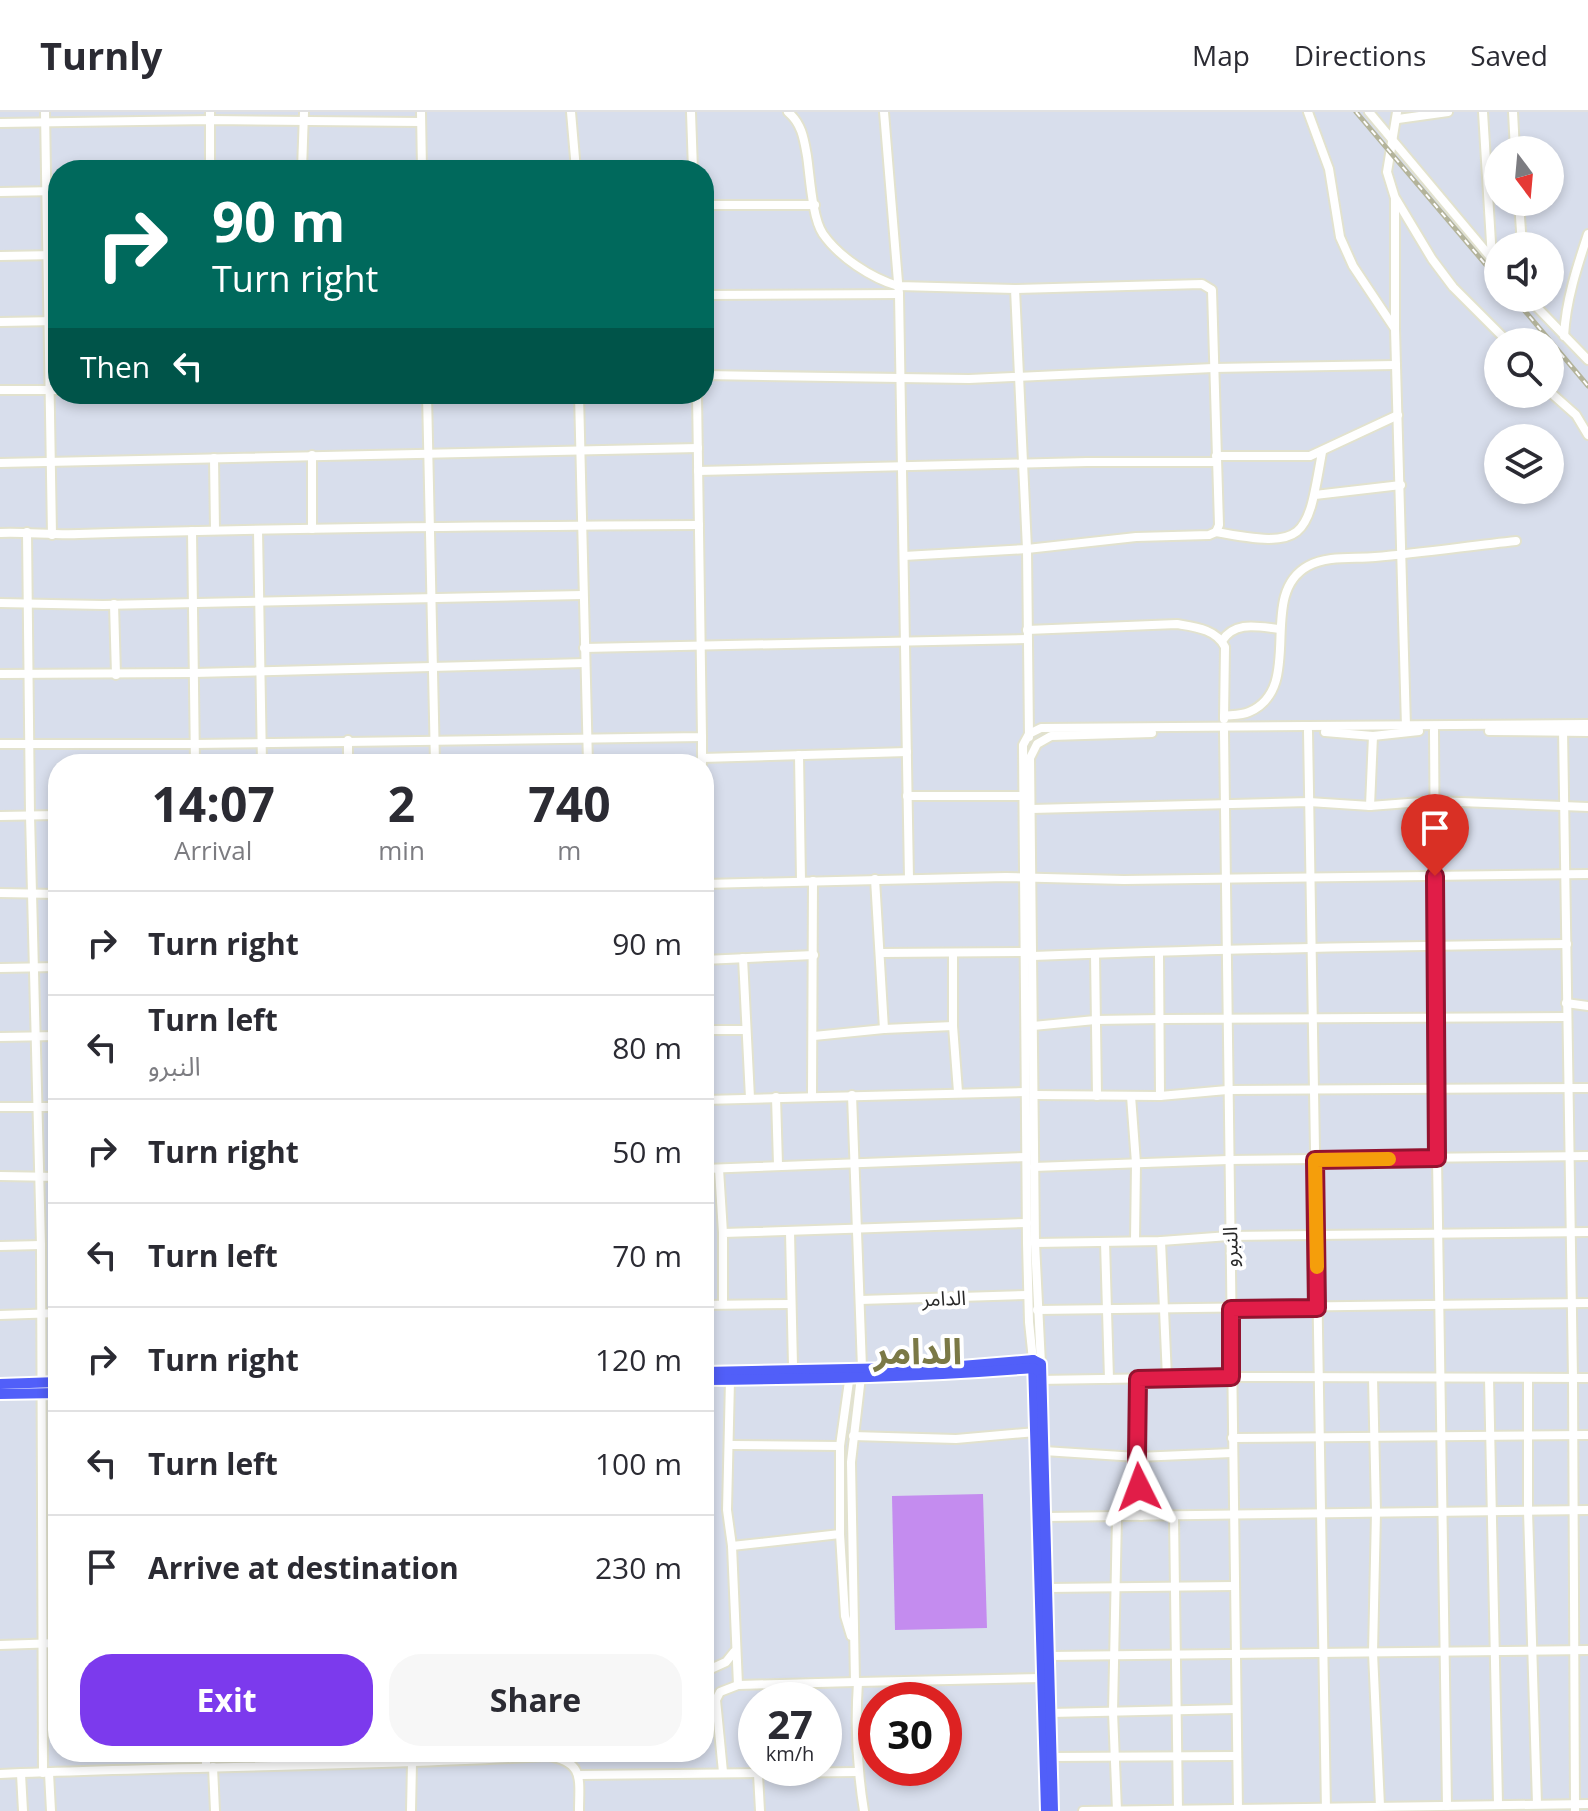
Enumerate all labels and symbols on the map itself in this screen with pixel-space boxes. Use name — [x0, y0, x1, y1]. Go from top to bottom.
north arrow — [1484, 136, 1564, 216]
pin — [1401, 794, 1469, 876]
street label: النبرو — [1216, 1226, 1244, 1268]
street label: الدامر — [921, 1284, 966, 1312]
district label: الدامر — [872, 1326, 962, 1375]
position arrow — [1097, 1445, 1181, 1529]
speed limit sign: 30 — [858, 1682, 962, 1786]

